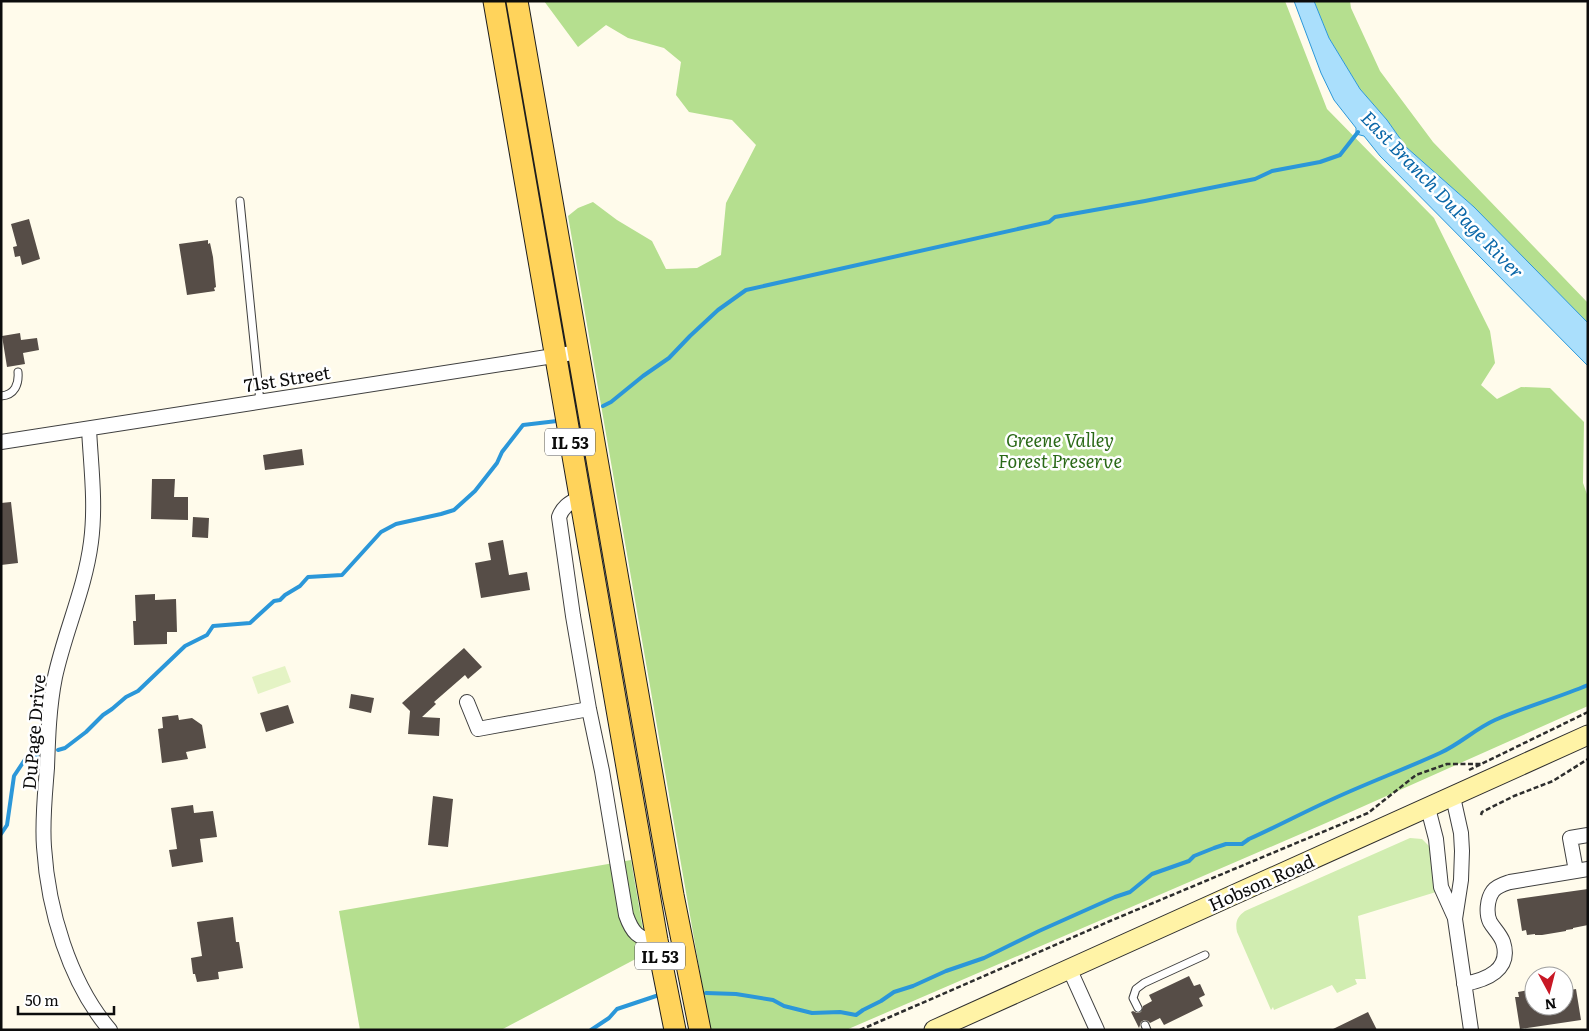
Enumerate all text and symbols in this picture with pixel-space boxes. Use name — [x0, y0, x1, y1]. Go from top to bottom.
water label: East Branch DuPage River — [1355, 104, 1531, 284]
street label: 71st Street — [242, 358, 333, 398]
park label: Greene Valley Forest Preserve — [998, 426, 1122, 474]
road number: IL 53 — [545, 428, 595, 456]
street label: DuPage Drive — [15, 673, 51, 791]
street label: Hobson Road — [1204, 847, 1318, 917]
road number: IL 53 — [635, 942, 685, 969]
north arrow — [1524, 966, 1574, 1016]
scale bar — [18, 984, 114, 1016]
text: 50 m — [25, 988, 59, 1011]
text: N — [1543, 994, 1558, 1016]

